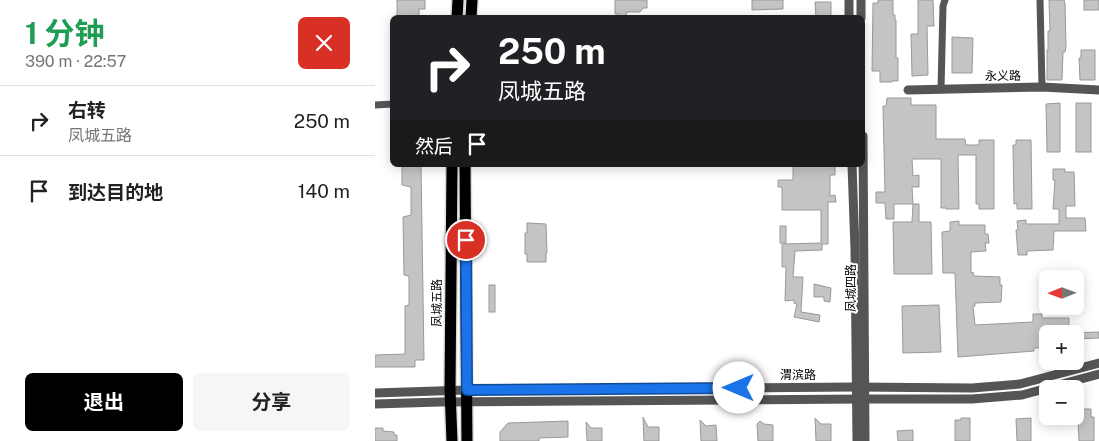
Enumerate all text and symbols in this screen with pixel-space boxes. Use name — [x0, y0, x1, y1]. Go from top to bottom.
text: 1 分钟 — [25, 15, 105, 51]
button: close — [298, 17, 350, 69]
text: 250 m — [498, 31, 606, 72]
icon: right — [415, 35, 480, 100]
text: 390 m · 22:57 — [25, 52, 126, 71]
street label: 永义路 — [985, 69, 1021, 83]
text: 凤城五路 — [498, 78, 586, 104]
text: 右转 — [68, 99, 106, 121]
icon: right — [25, 107, 53, 135]
text: 250 m — [294, 110, 350, 132]
text: 凤城五路 — [68, 126, 132, 145]
icon: arrive — [463, 130, 491, 158]
text: 然后 — [415, 135, 453, 157]
icon: arrive — [25, 177, 53, 205]
text: 140 m — [298, 180, 350, 202]
text: 到达目的地 — [68, 181, 163, 203]
pin — [445, 219, 487, 261]
icon: arrive — [452, 226, 480, 254]
street label: 凤城四路 — [844, 264, 858, 312]
north arrow — [1039, 270, 1084, 315]
map controls — [1039, 270, 1084, 425]
street label: 凤城五路 — [430, 279, 444, 327]
button: + — [1039, 325, 1084, 370]
position arrow — [712, 361, 764, 413]
street label: 渭滨路 — [780, 368, 816, 382]
button: 退出 — [25, 373, 183, 431]
button: 分享 — [193, 373, 350, 431]
button: − — [1039, 380, 1084, 425]

